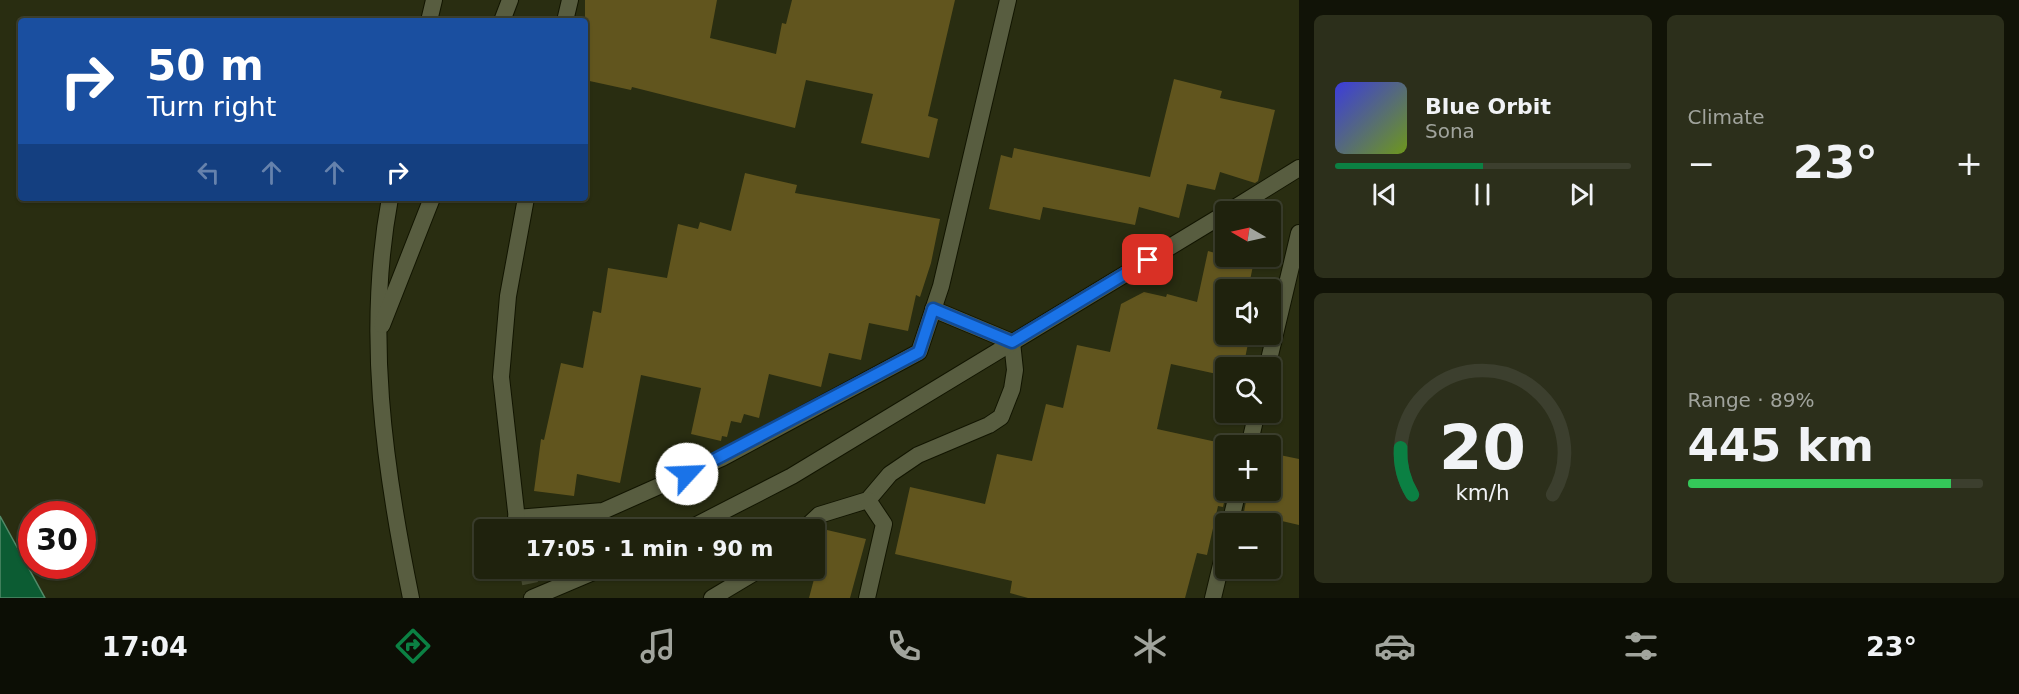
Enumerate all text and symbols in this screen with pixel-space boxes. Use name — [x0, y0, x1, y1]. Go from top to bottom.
text: 50 m — [147, 41, 264, 90]
icon: right — [48, 42, 126, 120]
text: Turn right — [147, 91, 276, 122]
text: Blue Orbit — [1425, 94, 1551, 119]
text: Climate — [1688, 105, 1764, 129]
text: Sona — [1425, 119, 1475, 143]
text: 23° — [1793, 136, 1878, 189]
text: − — [1688, 144, 1715, 183]
text: + — [1955, 144, 1983, 183]
icon: left — [192, 156, 225, 189]
icon: ahead — [255, 156, 288, 189]
icon: ahead — [318, 156, 351, 189]
icon: right — [381, 156, 414, 189]
icon: previous — [1368, 178, 1401, 211]
icon: pause — [1466, 178, 1499, 211]
icon: next — [1565, 178, 1598, 211]
north arrow — [1215, 201, 1281, 267]
map controls — [1215, 201, 1281, 579]
pin — [1122, 234, 1173, 285]
icon: arrive — [1131, 243, 1164, 276]
button: sound — [1215, 279, 1281, 345]
button: search — [1215, 357, 1281, 423]
text: Range · 89% — [1688, 388, 1814, 412]
text: 20 — [1439, 411, 1526, 484]
text: 445 km — [1688, 419, 1874, 472]
button: + — [1215, 435, 1281, 501]
position arrow — [655, 442, 719, 506]
text: km/h — [1456, 480, 1510, 505]
speed limit sign: 30 — [18, 501, 96, 579]
button: − — [1215, 513, 1281, 579]
text: 17:05 · 1 min · 90 m — [526, 536, 773, 561]
icon: directions — [392, 625, 434, 667]
icon: music — [637, 625, 679, 667]
icon: phone — [883, 625, 925, 667]
icon: climate — [1129, 625, 1171, 667]
icon: car — [1374, 625, 1416, 667]
icon: filters — [1620, 625, 1662, 667]
text: 17:04 — [102, 631, 188, 662]
text: 23° — [1866, 631, 1917, 662]

